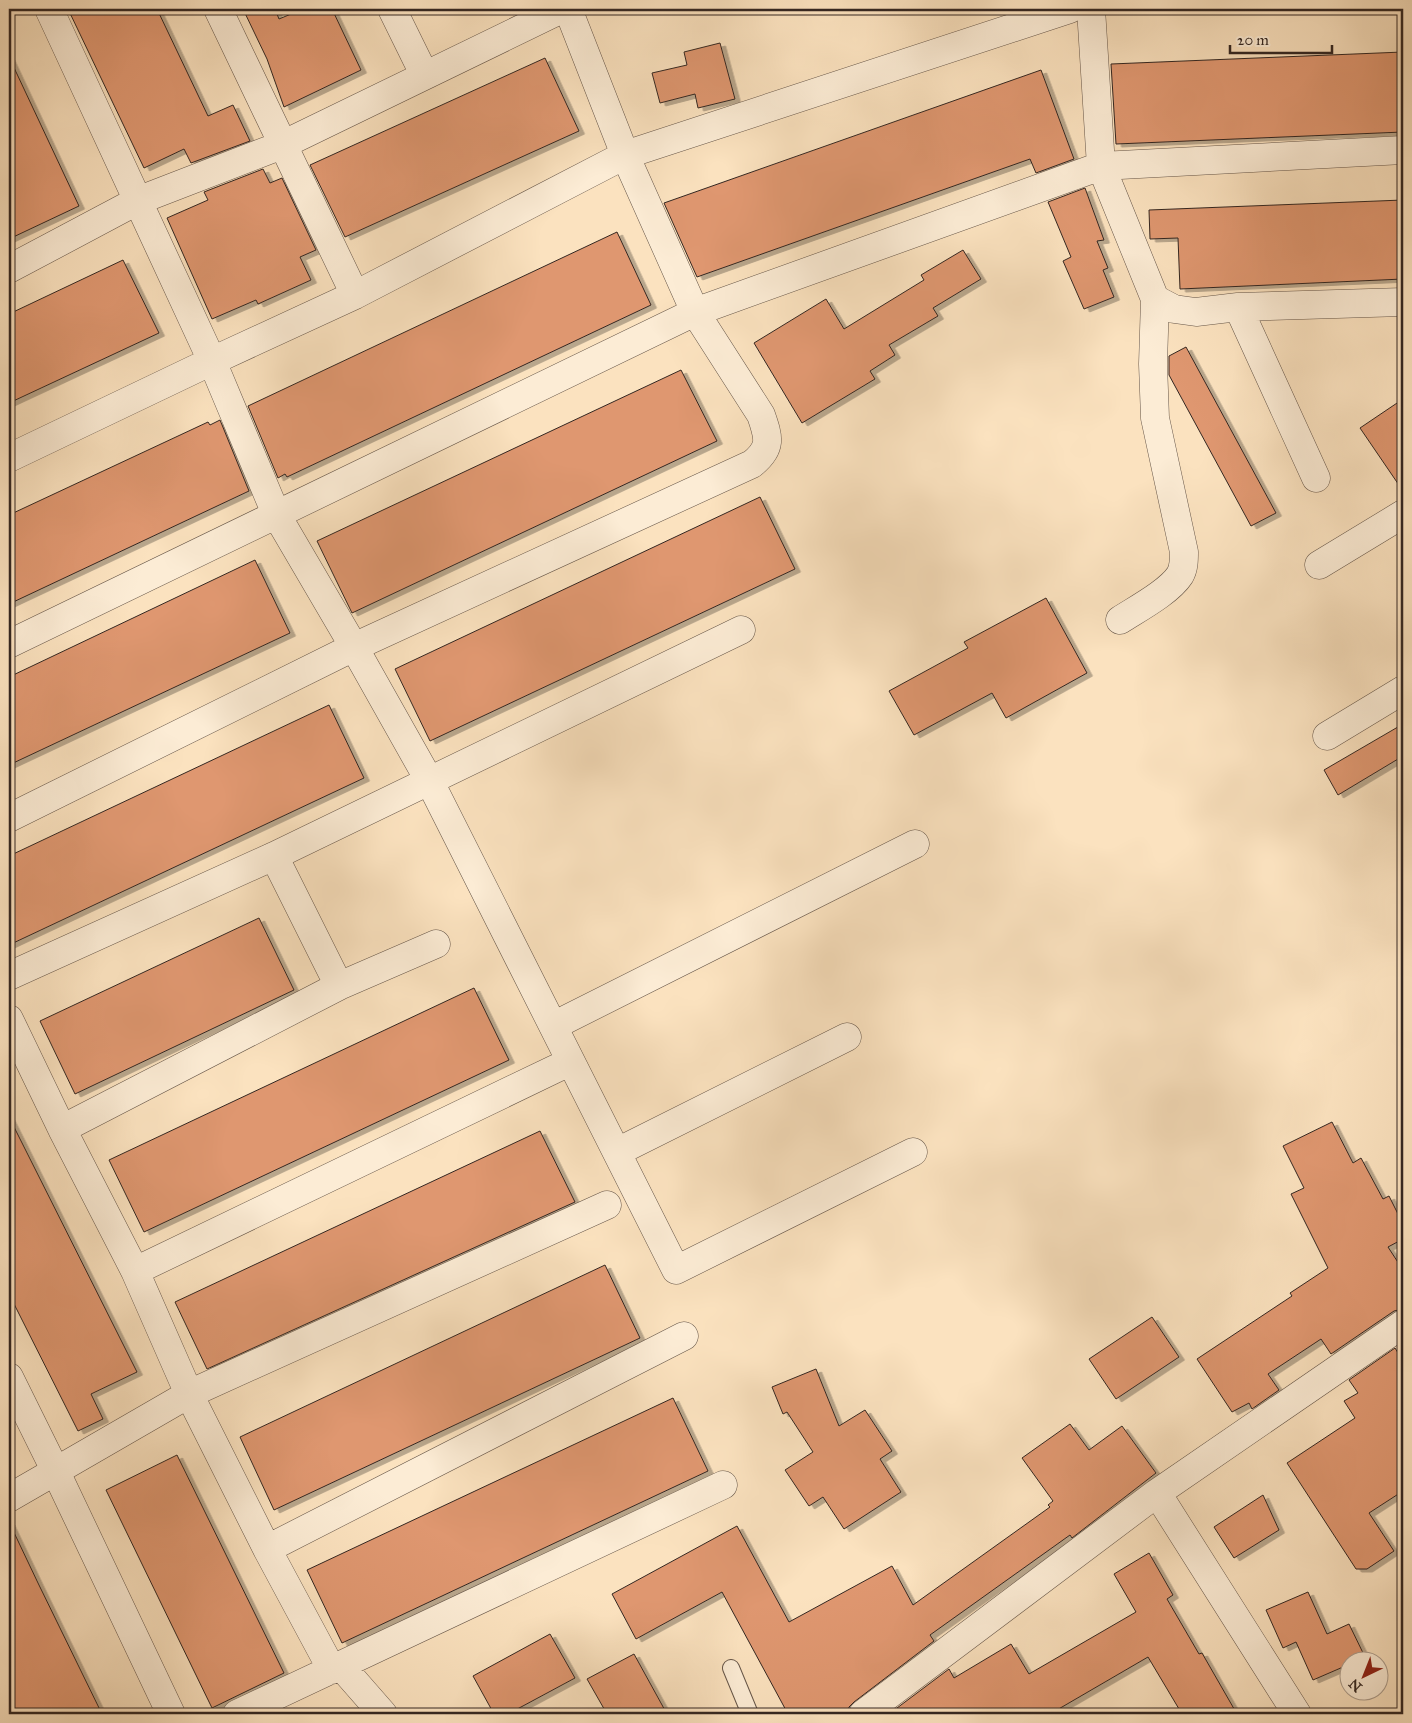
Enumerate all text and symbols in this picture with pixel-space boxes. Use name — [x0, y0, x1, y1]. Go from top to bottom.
scale bar — [1230, 22, 1332, 54]
text: 20 m — [1237, 31, 1269, 49]
north arrow — [1340, 1650, 1390, 1700]
text: N — [1345, 1675, 1366, 1695]

